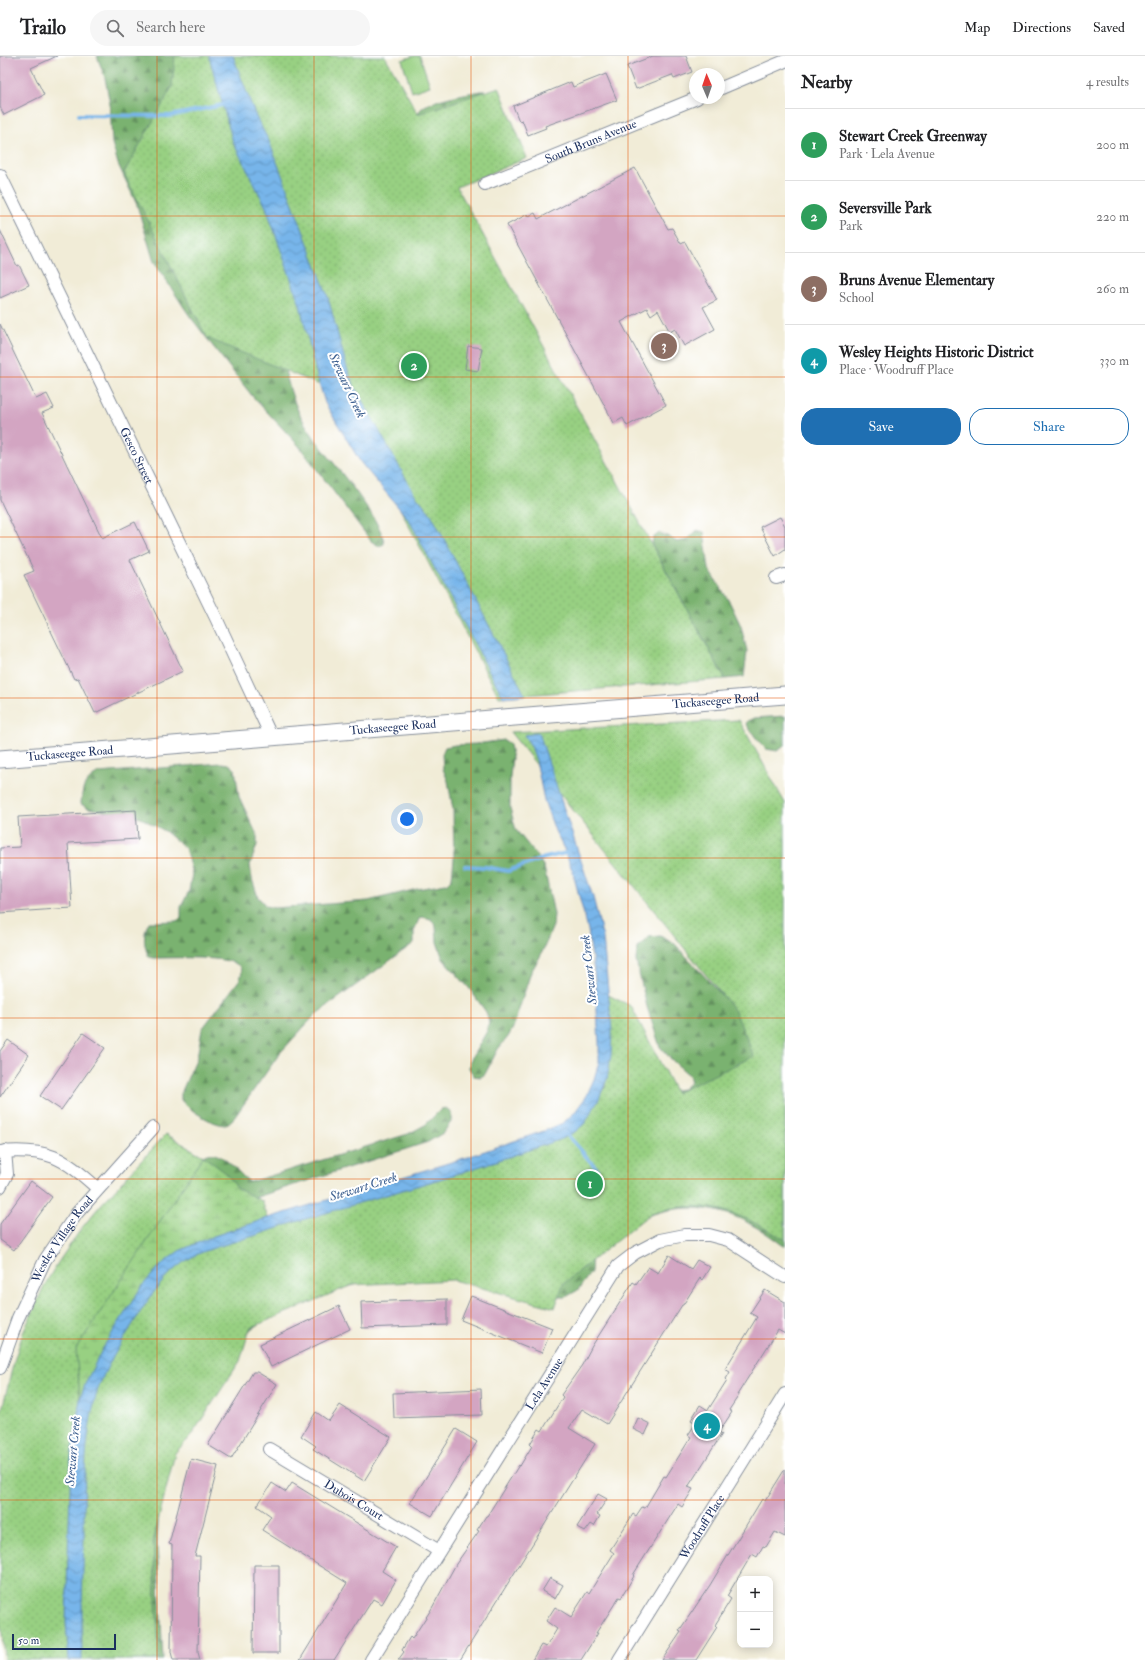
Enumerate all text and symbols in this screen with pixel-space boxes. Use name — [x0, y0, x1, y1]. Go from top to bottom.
search box — [90, 10, 370, 46]
text: Trailo — [20, 16, 66, 40]
icon: search — [104, 17, 126, 39]
text: Search here — [136, 18, 205, 37]
text: Map — [964, 19, 990, 36]
text: Directions — [1012, 19, 1071, 36]
text: Saved — [1093, 19, 1125, 36]
north arrow — [689, 68, 725, 104]
text: Nearby — [801, 72, 852, 93]
text: 4 results — [1086, 74, 1129, 90]
street label: South Bruns Avenue — [543, 116, 639, 167]
text: Stewart Creek Greenway — [839, 127, 987, 146]
text: 1 — [812, 137, 816, 153]
text: 200 m — [1096, 137, 1129, 153]
text: Park · Lela Avenue — [839, 146, 935, 162]
text: Seversville Park — [839, 199, 932, 218]
text: 2 — [811, 209, 817, 225]
text: 220 m — [1096, 209, 1129, 225]
text: Park — [839, 218, 863, 234]
text: Bruns Avenue Elementary — [839, 271, 994, 290]
text: 3 — [812, 281, 817, 297]
text: 260 m — [1096, 281, 1129, 297]
text: School — [839, 290, 874, 306]
pin: 3 — [651, 331, 677, 361]
text: Wesley Heights Historic District — [839, 343, 1034, 362]
water label: Stewart Creek — [325, 349, 369, 421]
pin: 2 — [401, 351, 427, 381]
text: 4 — [810, 353, 818, 369]
text: 330 m — [1100, 353, 1129, 369]
text: Place · Woodruff Place — [839, 362, 954, 378]
button: Save — [801, 408, 961, 445]
button: Share — [969, 408, 1129, 445]
street label: Gesco Street — [116, 425, 157, 487]
street label: Tuckaseegee Road — [672, 690, 760, 712]
street label: Tuckaseegee Road — [349, 716, 437, 738]
street label: Tuckaseegee Road — [26, 743, 114, 765]
your location — [397, 809, 417, 829]
water label: Stewart Creek — [577, 934, 601, 1007]
water label: Stewart Creek — [326, 1169, 399, 1205]
pin: 1 — [577, 1169, 603, 1199]
street label: Westley Village Road — [28, 1193, 97, 1286]
street label: Lela Avenue — [523, 1355, 567, 1413]
pin: 4 — [694, 1411, 720, 1441]
water label: Stewart Creek — [62, 1415, 84, 1488]
street label: Dubois Court — [321, 1477, 386, 1524]
street label: Woodruff Place — [676, 1492, 728, 1563]
map controls — [737, 1576, 773, 1648]
button: + — [737, 1576, 773, 1612]
button: − — [737, 1612, 773, 1648]
scale bar — [12, 1632, 116, 1651]
text: 50 m — [18, 1634, 39, 1647]

